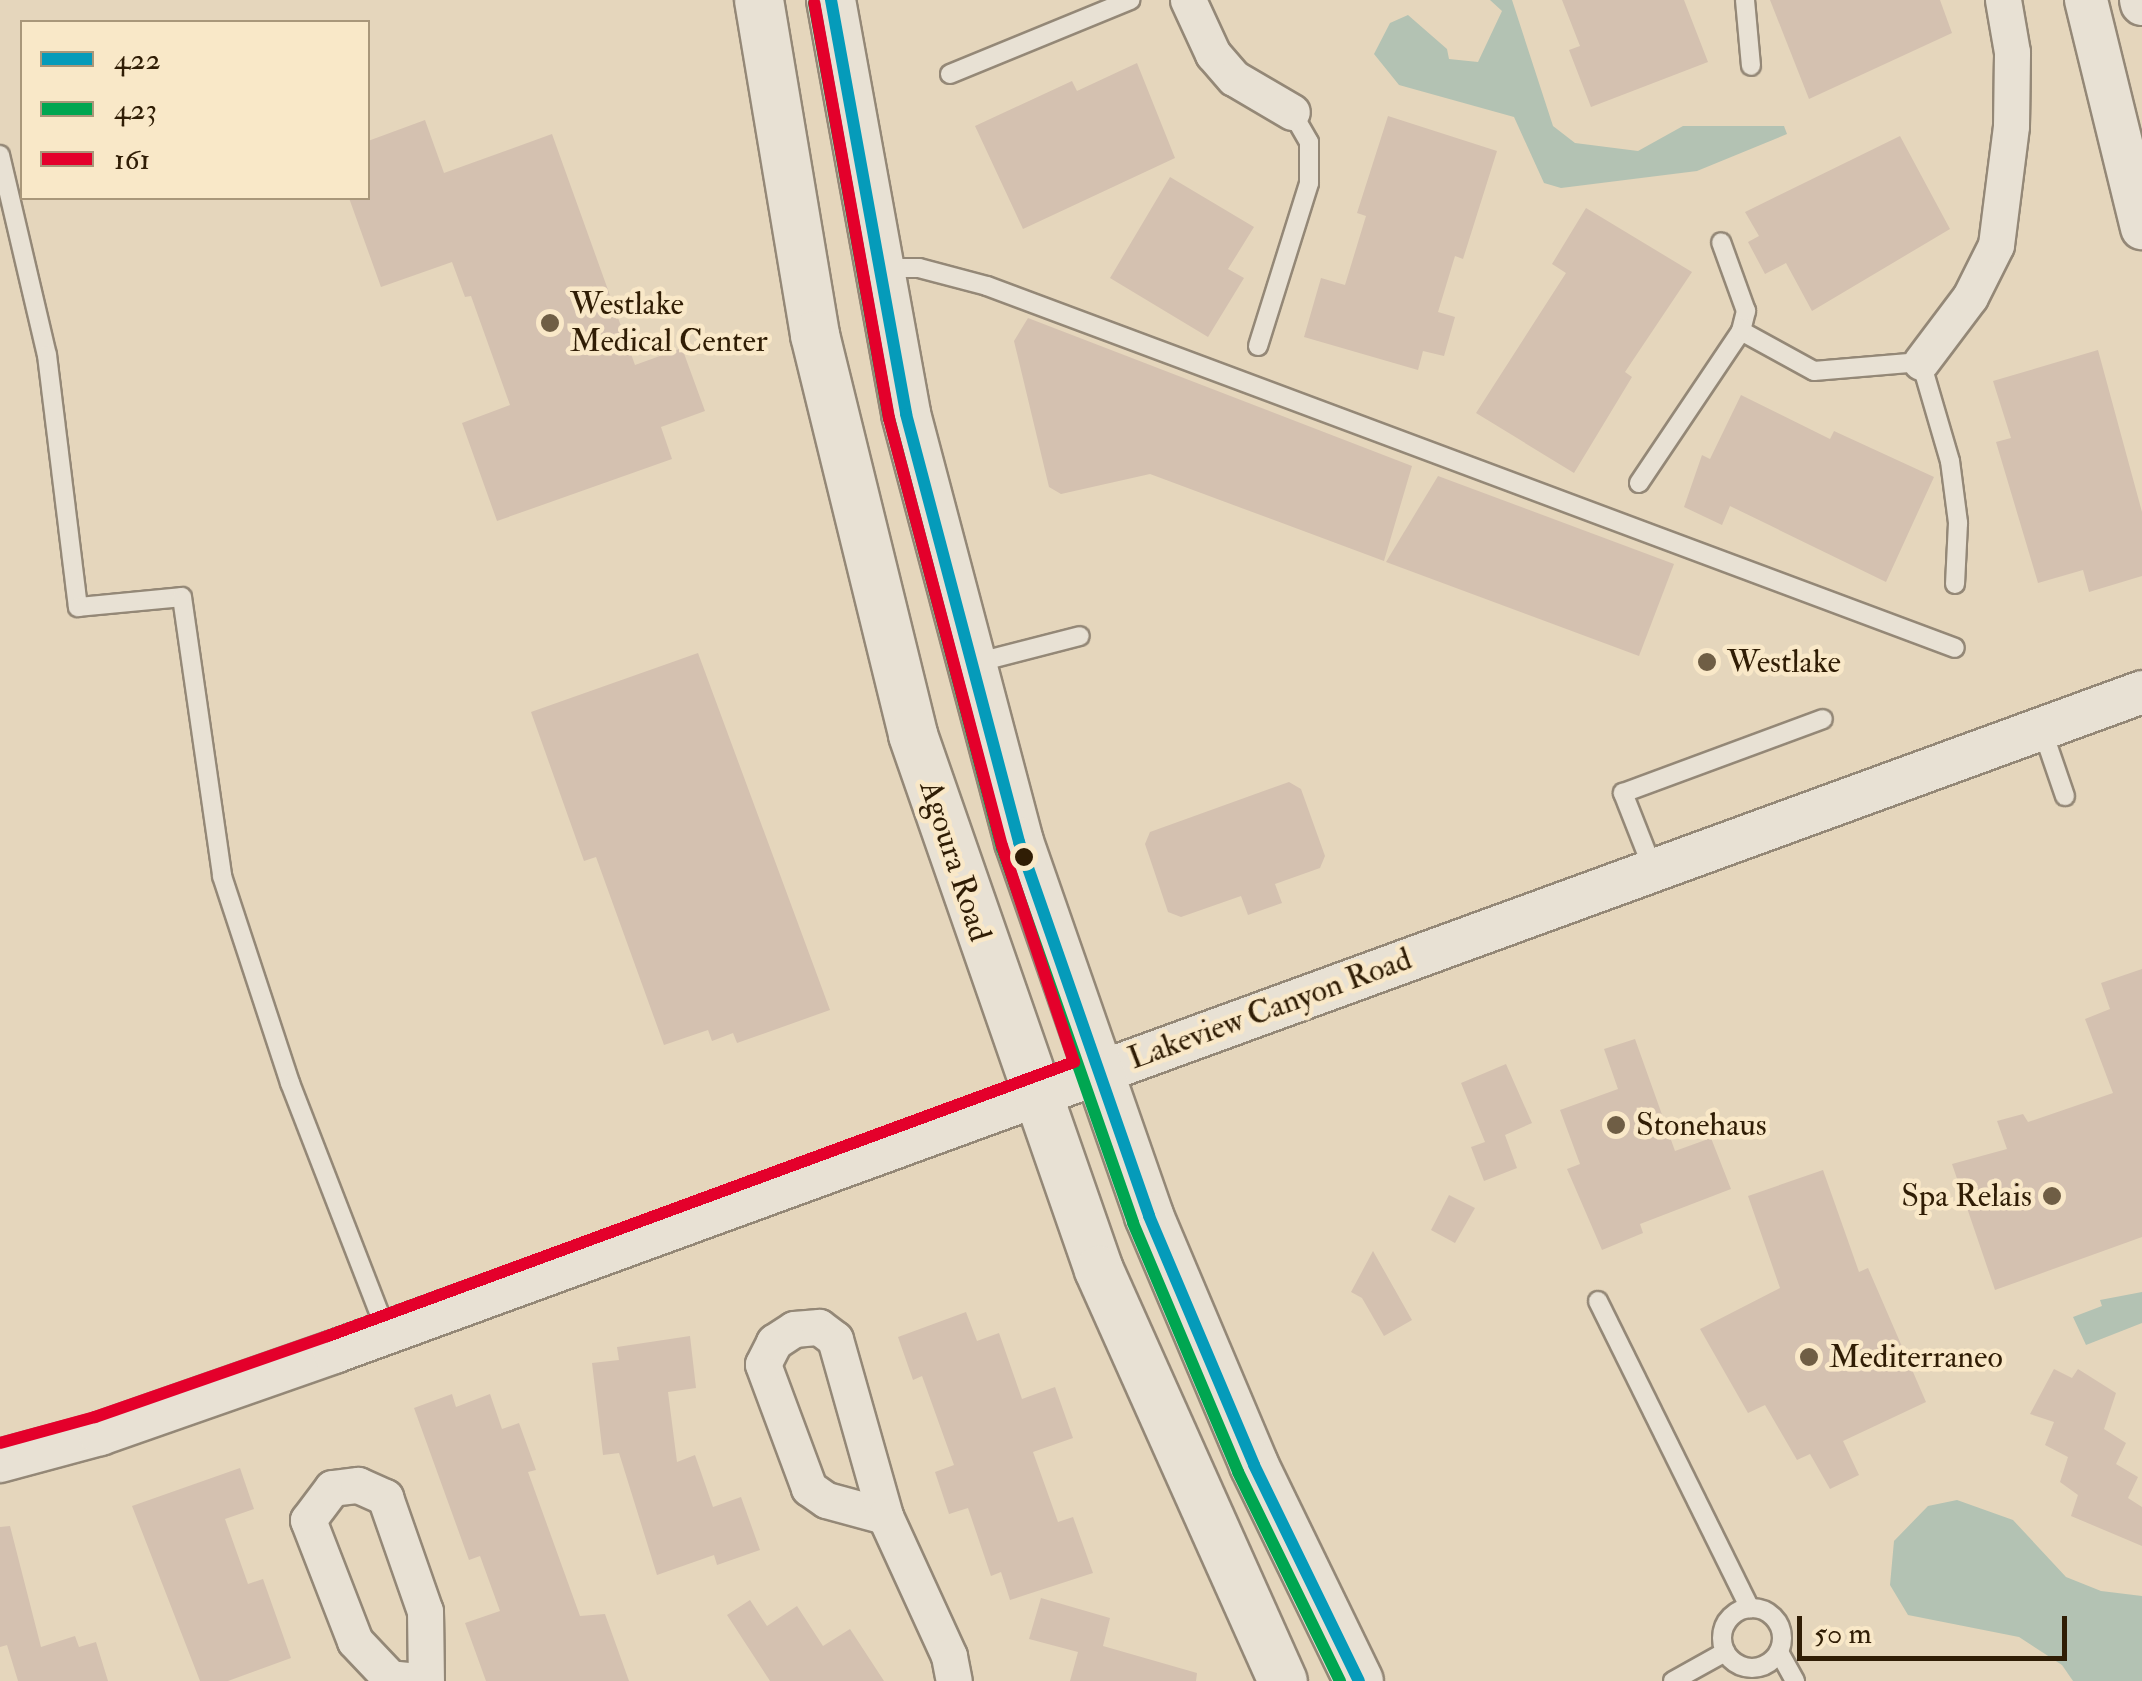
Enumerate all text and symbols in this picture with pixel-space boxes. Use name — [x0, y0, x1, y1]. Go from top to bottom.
legend — [20, 20, 370, 200]
text: 422 — [114, 41, 161, 78]
text: 423 — [114, 91, 157, 128]
text: 161 — [114, 141, 150, 178]
place label: Westlake Medical Center — [570, 286, 768, 361]
marker: Westlake Medical Center — [539, 312, 561, 334]
place label: Westlake — [1727, 643, 1841, 681]
marker: Westlake — [1696, 651, 1718, 673]
street label: Agoura Road — [911, 776, 999, 946]
unlabelled marker — [1014, 847, 1034, 867]
street label: Lakeview Canyon Road — [1123, 940, 1417, 1078]
place label: Stonehaus — [1636, 1106, 1767, 1144]
marker: Stonehaus — [1605, 1114, 1627, 1136]
place label: Spa Relais — [1901, 1177, 2032, 1215]
marker: Spa Relais — [2041, 1185, 2063, 1207]
place label: Mediterraneo — [1829, 1338, 2003, 1376]
marker: Mediterraneo — [1798, 1346, 1820, 1368]
scale bar — [1802, 1596, 2072, 1658]
text: 50 m — [1814, 1615, 1872, 1652]

